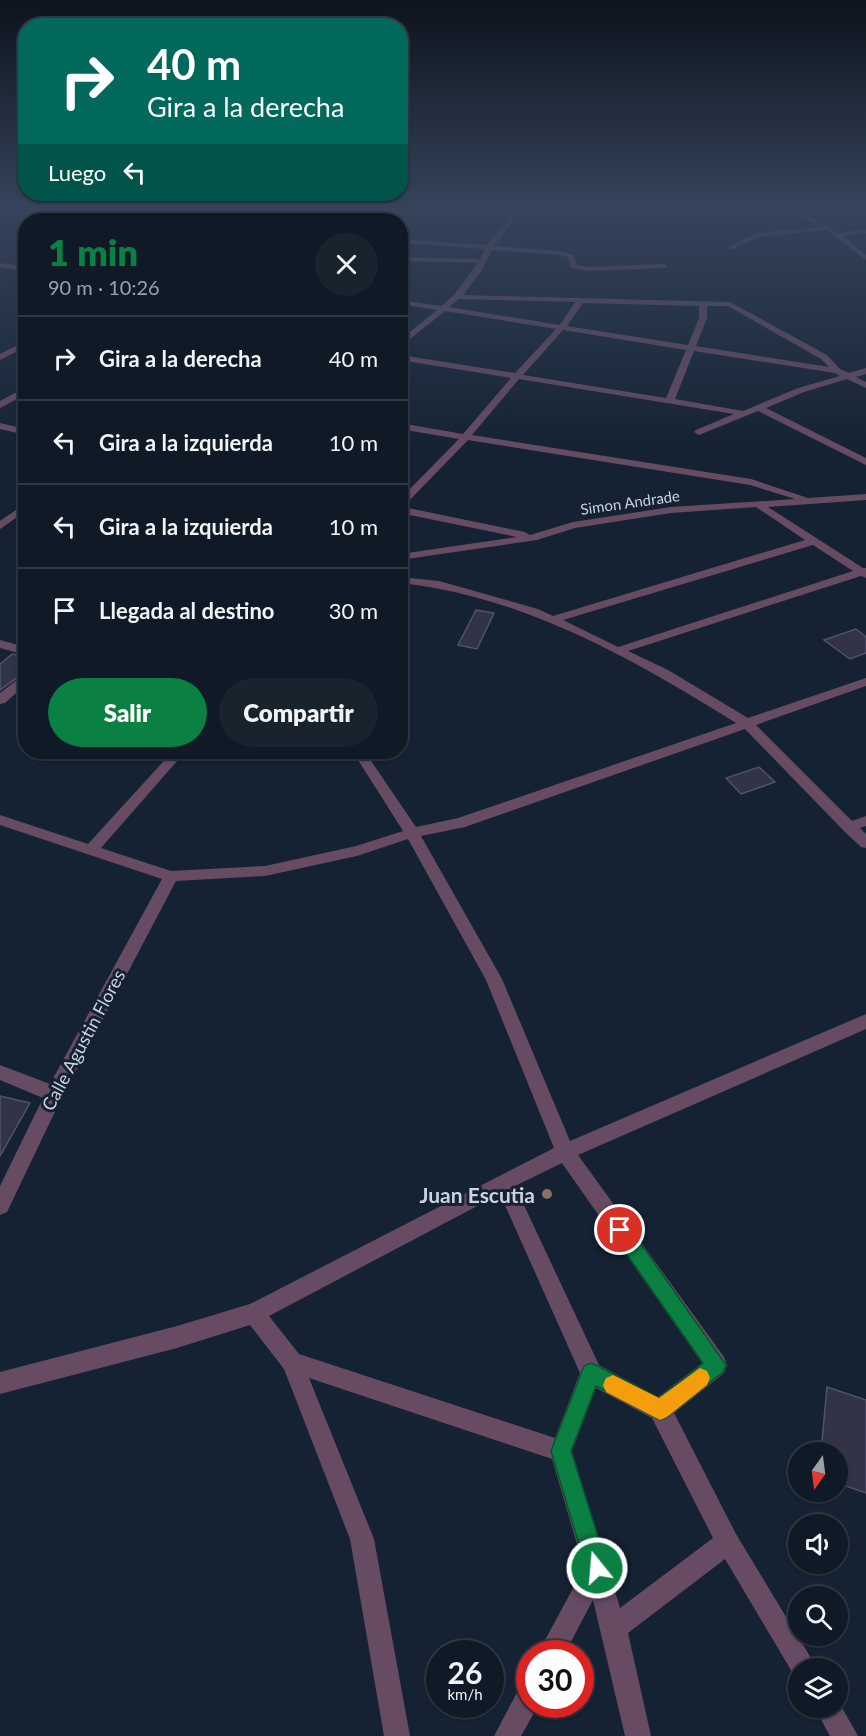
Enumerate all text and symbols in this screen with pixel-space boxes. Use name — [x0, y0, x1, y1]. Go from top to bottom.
text: 40 m — [147, 39, 241, 89]
icon: right — [48, 42, 126, 120]
text: Gira a la derecha — [147, 90, 344, 123]
icon: left — [118, 156, 151, 189]
text: Luego — [48, 159, 106, 186]
text: 1 min — [48, 230, 138, 274]
button: close — [315, 233, 378, 296]
text: 90 m · 10:26 — [48, 275, 160, 299]
icon: right — [48, 342, 81, 375]
text: Gira a la derecha — [99, 345, 262, 372]
text: 40 m — [329, 345, 378, 372]
icon: left — [48, 426, 81, 459]
text: Gira a la izquierda — [99, 429, 273, 456]
text: 10 m — [329, 429, 378, 456]
street label: Simon Andrade — [579, 486, 681, 518]
icon: left — [48, 510, 81, 543]
text: Gira a la izquierda — [99, 513, 273, 540]
text: 10 m — [329, 513, 378, 540]
icon: arrive — [48, 594, 81, 627]
text: Llegada al destino — [99, 597, 275, 624]
text: 30 m — [329, 597, 378, 624]
button: Salir — [48, 678, 207, 747]
button: Compartir — [219, 678, 378, 747]
street label: Calle Agustin Flores — [37, 966, 129, 1114]
place label: Juan Escutia — [420, 1182, 535, 1207]
marker: Juan Escutia — [540, 1187, 554, 1201]
pin — [594, 1204, 645, 1255]
icon: arrive — [603, 1213, 636, 1246]
north arrow — [788, 1442, 848, 1502]
map controls — [788, 1442, 848, 1718]
button: sound — [788, 1514, 848, 1574]
position arrow — [565, 1536, 629, 1600]
button: search — [788, 1586, 848, 1646]
speed limit sign: 30 — [516, 1640, 594, 1718]
text: 26 — [448, 1654, 482, 1690]
button: layers — [788, 1658, 848, 1718]
text: km/h — [447, 1685, 483, 1703]

